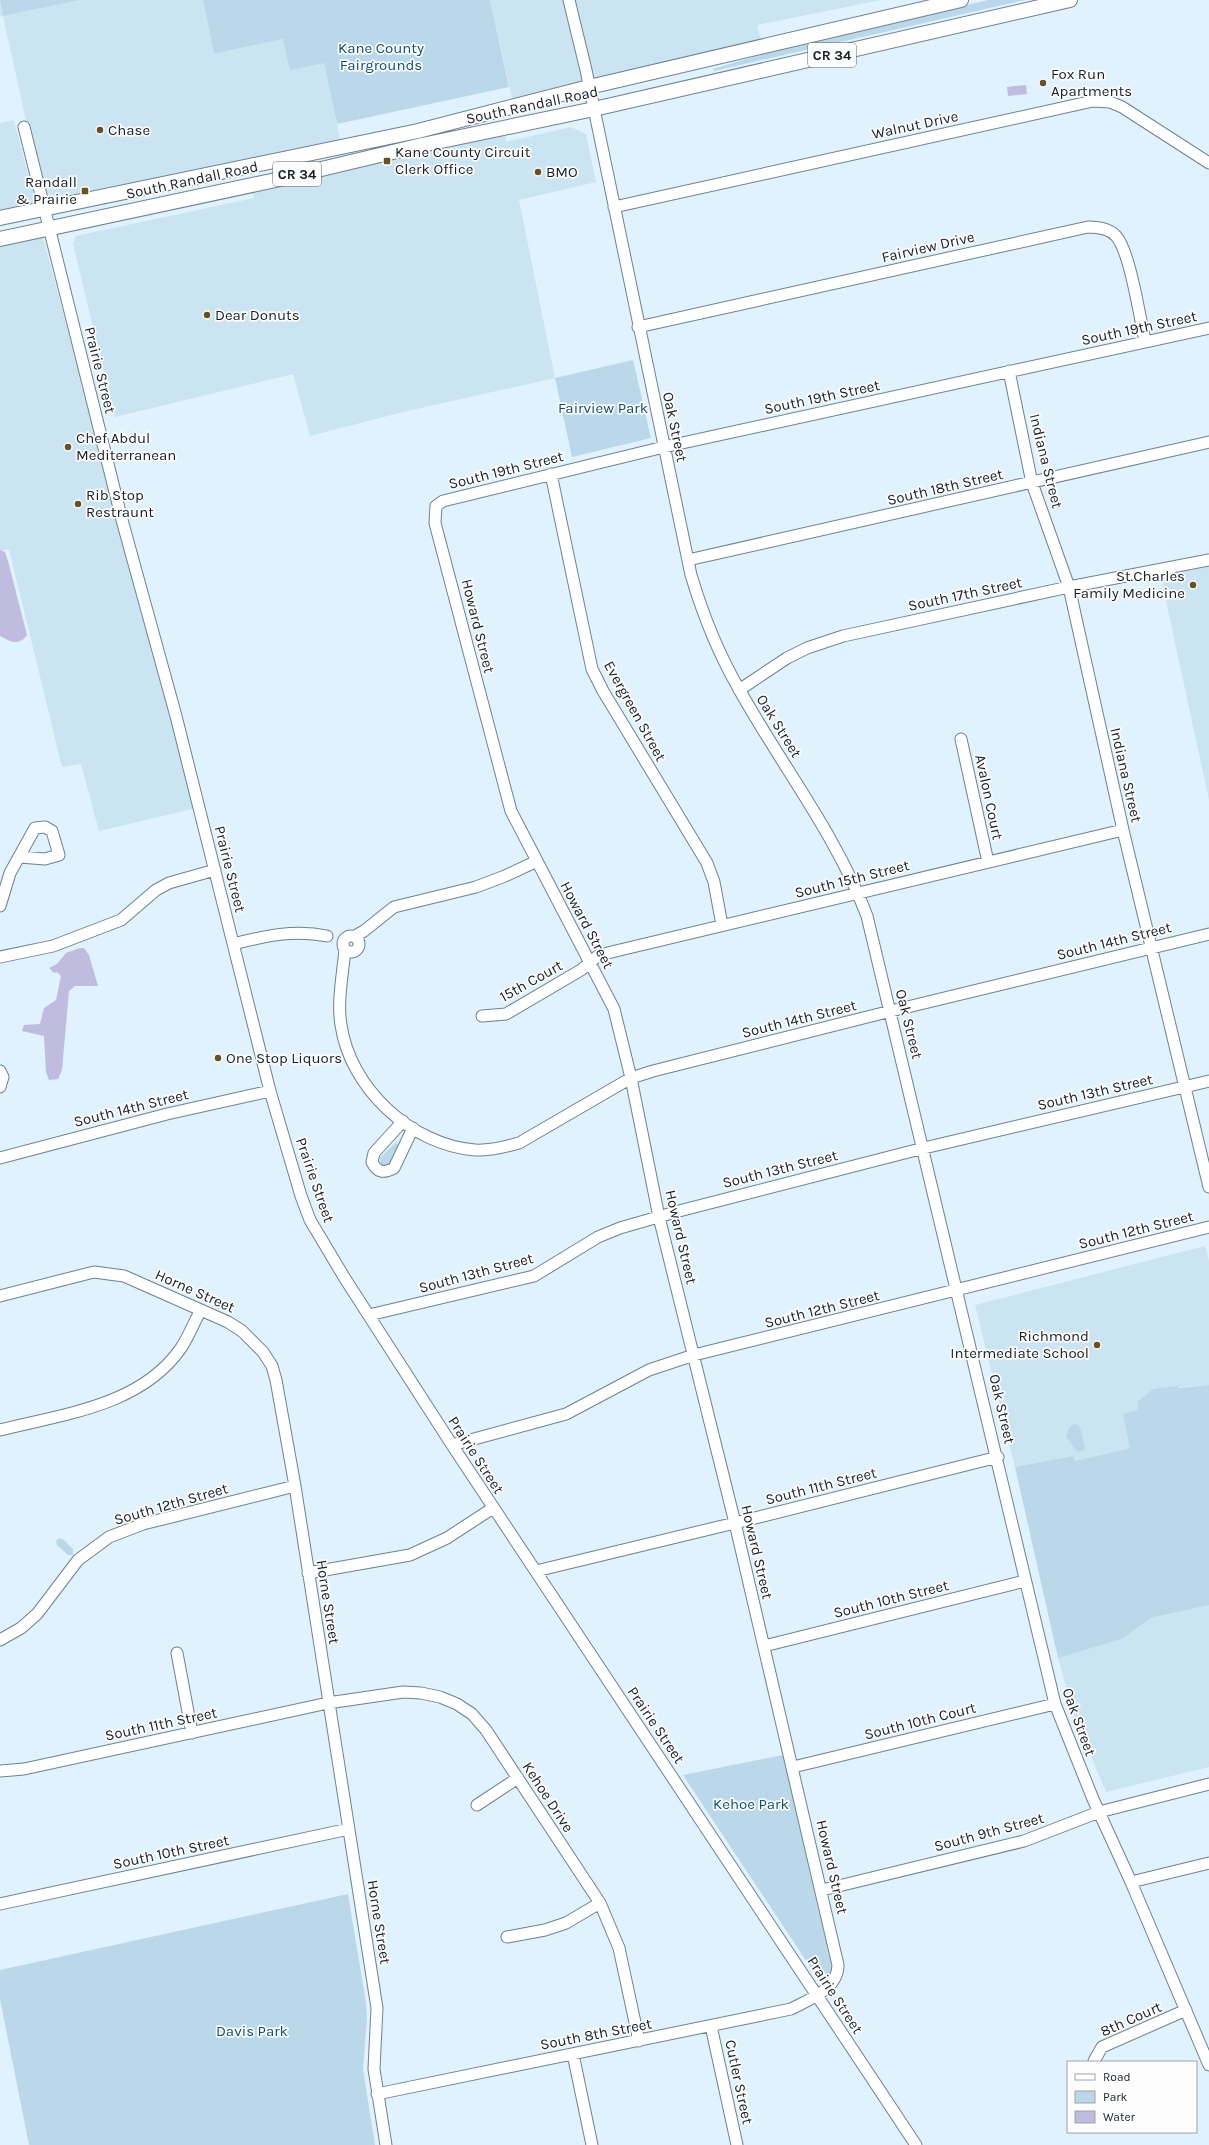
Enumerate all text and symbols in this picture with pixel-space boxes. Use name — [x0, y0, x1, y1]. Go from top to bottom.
park label: Kane County Fairgrounds — [338, 39, 424, 74]
road number: CR 34 — [808, 43, 856, 67]
place label: Fox Run Apartments — [1051, 65, 1132, 100]
marker: Fox Run Apartments — [1038, 78, 1048, 88]
street label: South Randall Road — [464, 82, 600, 128]
street label: Walnut Drive — [870, 107, 960, 143]
place label: Chase — [108, 121, 150, 139]
marker: Chase — [95, 125, 105, 135]
place label: Kane County Circuit Clerk Office — [395, 143, 531, 178]
marker: Kane County Circuit Clerk Office — [382, 156, 392, 166]
street label: South Randall Road — [124, 157, 260, 203]
road number: CR 34 — [273, 162, 321, 186]
place label: BMO — [546, 163, 578, 181]
marker: BMO — [533, 167, 543, 177]
place label: Randall & Prairie — [16, 173, 77, 208]
marker: Randall & Prairie — [80, 186, 90, 196]
street label: Fairview Drive — [880, 228, 976, 266]
place label: Dear Donuts — [215, 306, 300, 324]
street label: South 19th Street — [1080, 307, 1199, 349]
marker: Dear Donuts — [202, 310, 212, 320]
street label: Prairie Street — [81, 325, 120, 416]
street label: South 19th Street — [763, 376, 882, 418]
street label: Oak Street — [659, 390, 691, 464]
park label: Fairview Park — [558, 399, 648, 417]
street label: Indiana Street — [1026, 412, 1067, 511]
place label: Chef Abdul Mediterranean — [76, 429, 176, 464]
marker: Chef Abdul Mediterranean — [63, 442, 73, 452]
street label: South 19th Street — [447, 447, 566, 493]
street label: South 18th Street — [885, 465, 1005, 509]
place label: Rib Stop Restraunt — [86, 486, 154, 521]
marker: Rib Stop Restraunt — [73, 499, 83, 509]
place label: St.Charles Family Medicine — [1073, 567, 1185, 602]
street label: South 17th Street — [906, 573, 1024, 615]
street label: Howard Street — [458, 577, 498, 675]
marker: St.Charles Family Medicine — [1188, 580, 1198, 590]
street label: Evergreen Street — [600, 658, 670, 765]
street label: Oak Street — [753, 691, 806, 761]
street label: Indiana Street — [1106, 726, 1146, 825]
street label: Avalon Court — [971, 753, 1007, 842]
street label: Prairie Street — [211, 824, 250, 915]
street label: South 15th Street — [793, 856, 912, 902]
street label: Howard Street — [556, 878, 618, 972]
street label: South 14th Street — [1055, 918, 1173, 964]
street label: 15th Court — [496, 956, 566, 1006]
street label: Oak Street — [892, 987, 926, 1061]
street label: South 14th Street — [740, 996, 858, 1042]
place label: One Stop Liquors — [226, 1049, 342, 1067]
marker: One Stop Liquors — [213, 1053, 223, 1063]
street label: South 13th Street — [1036, 1070, 1155, 1114]
street label: South 14th Street — [72, 1085, 190, 1131]
street label: Prairie Street — [292, 1135, 338, 1225]
street label: South 13th Street — [721, 1146, 840, 1192]
street label: Howard Street — [661, 1188, 701, 1286]
street label: South 12th Street — [1077, 1207, 1196, 1253]
street label: South 13th Street — [417, 1249, 536, 1297]
street label: Horne Street — [152, 1265, 238, 1317]
street label: South 12th Street — [763, 1286, 882, 1332]
place label: Richmond Intermediate School — [950, 1327, 1089, 1362]
marker: Richmond Intermediate School — [1092, 1340, 1102, 1350]
street label: Oak Street — [985, 1372, 1019, 1446]
street label: Prairie Street — [444, 1413, 508, 1497]
street label: South 11th Street — [764, 1463, 879, 1509]
street label: South 12th Street — [112, 1479, 230, 1529]
street label: Howard Street — [737, 1503, 777, 1601]
street label: Horne Street — [312, 1559, 344, 1646]
street label: South 10th Street — [832, 1576, 951, 1622]
street label: Prairie Street — [624, 1683, 688, 1767]
street label: Oak Street — [1058, 1685, 1100, 1759]
street label: South 10th Court — [862, 1698, 978, 1744]
street label: South 11th Street — [103, 1703, 219, 1745]
street label: Kehoe Drive — [519, 1758, 577, 1836]
park label: Kehoe Park — [713, 1795, 789, 1813]
street label: South 9th Street — [932, 1809, 1046, 1855]
street label: Howard Street — [812, 1818, 852, 1916]
street label: South 10th Street — [111, 1831, 231, 1873]
street label: Horne Street — [363, 1879, 395, 1966]
street label: Prairie Street — [803, 1953, 867, 2037]
street label: 8th Court — [1098, 1997, 1165, 2040]
street label: South 8th Street — [539, 2014, 654, 2054]
park label: Davis Park — [216, 2022, 288, 2040]
street label: Cutler Street — [721, 2038, 757, 2126]
legend — [1067, 2061, 1197, 2133]
text: Road — [1103, 2070, 1131, 2084]
text: Park — [1103, 2090, 1128, 2104]
text: Water — [1103, 2110, 1136, 2124]

